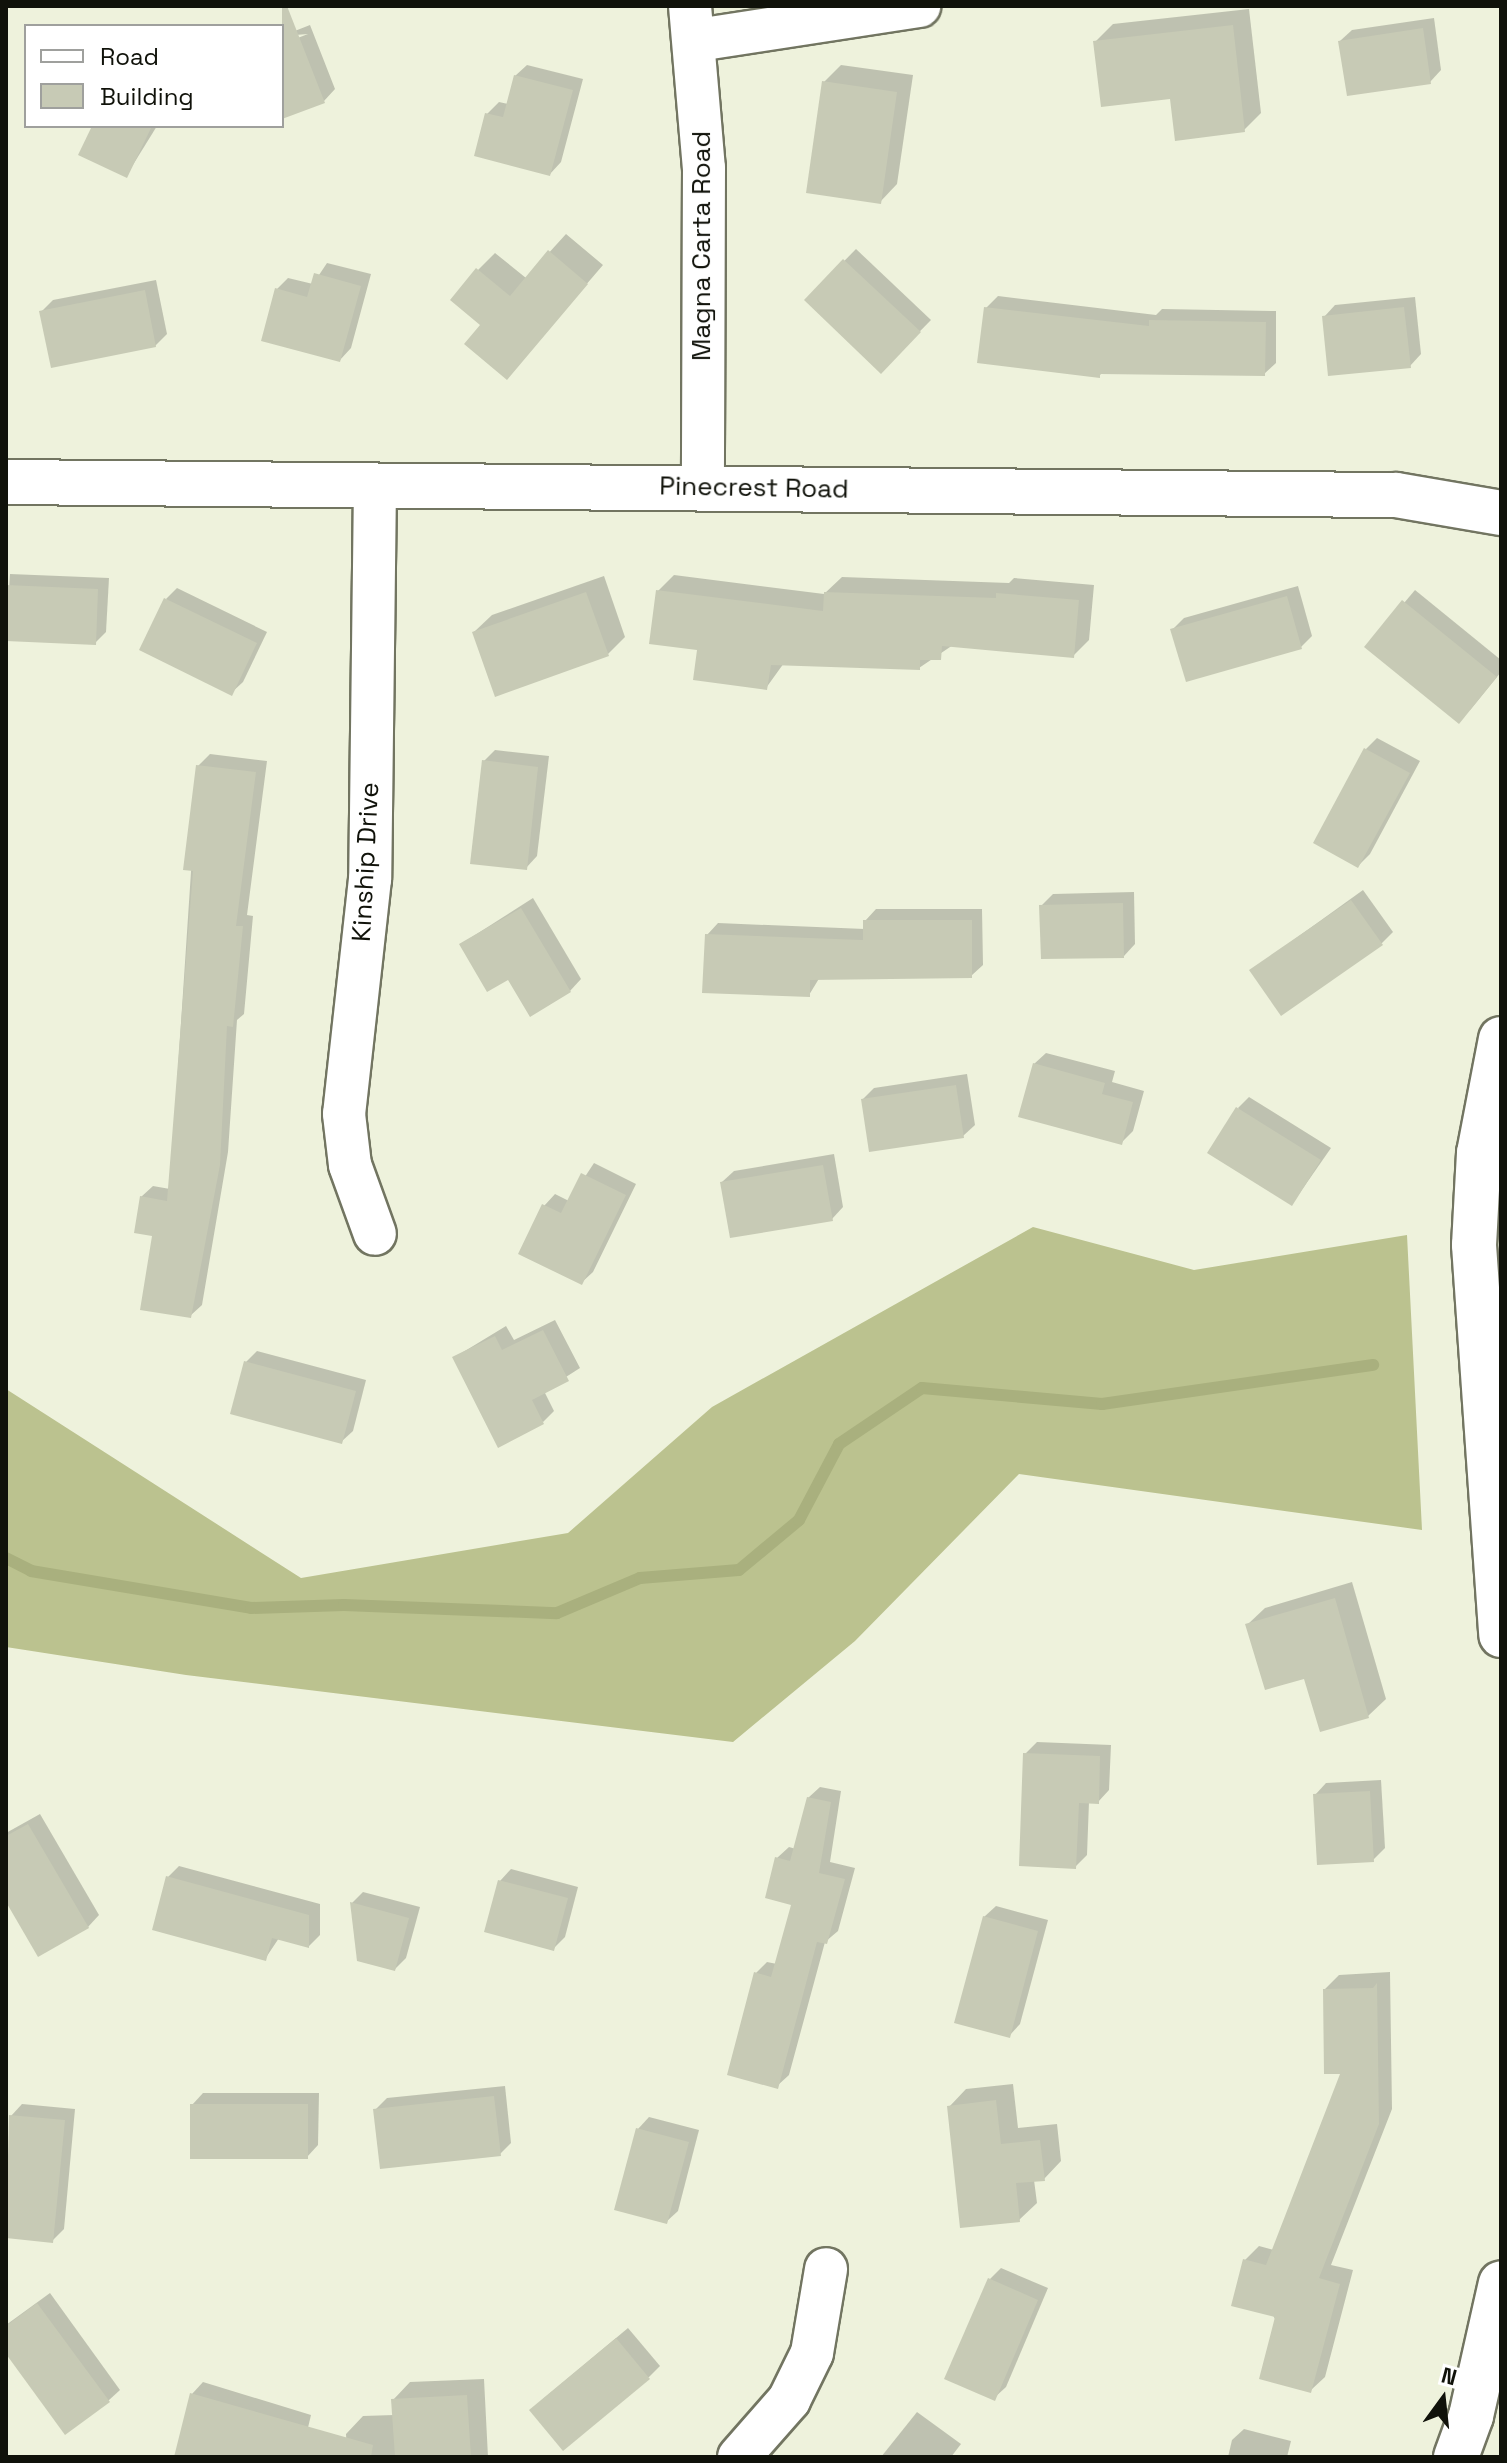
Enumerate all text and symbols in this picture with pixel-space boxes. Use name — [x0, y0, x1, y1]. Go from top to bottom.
legend — [24, 24, 284, 128]
text: Road — [100, 41, 159, 72]
text: Building — [100, 81, 194, 112]
street label: Magna Carta Road — [686, 131, 718, 361]
street label: Pinecrest Road — [659, 471, 849, 505]
street label: Kinship Drive — [346, 781, 386, 943]
north arrow — [1403, 2359, 1483, 2439]
text: N — [1438, 2360, 1460, 2391]

